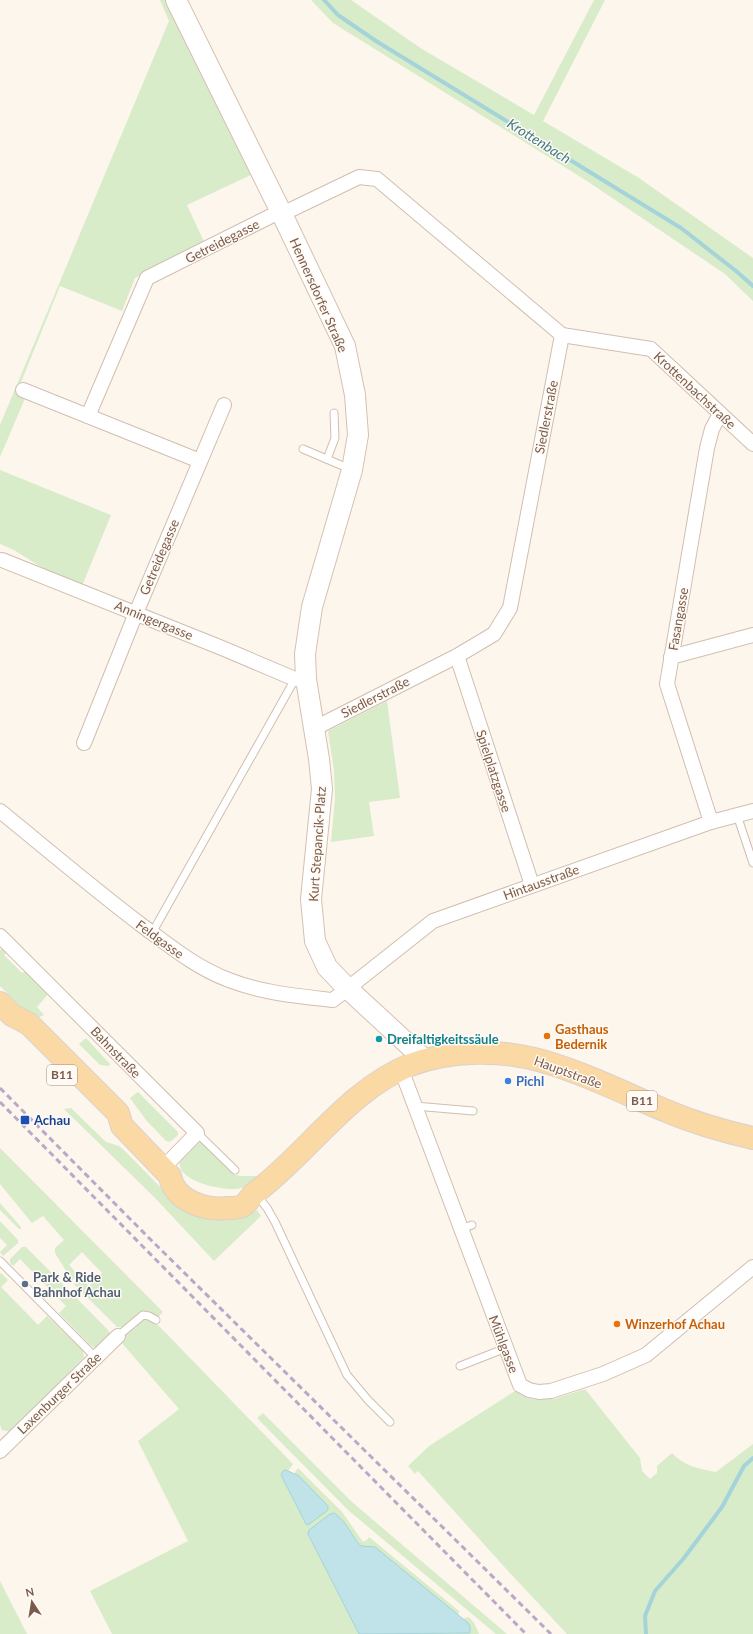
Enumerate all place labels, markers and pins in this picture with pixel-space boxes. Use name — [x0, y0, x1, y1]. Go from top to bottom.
place label: Gasthaus Bedernik — [555, 1021, 609, 1052]
place label: Dreifaltigkeitssäule — [387, 1031, 499, 1047]
marker: Gasthaus Bedernik — [542, 1031, 552, 1041]
marker: Dreifaltigkeitssäule — [374, 1034, 384, 1044]
place label: Pichl — [516, 1073, 544, 1089]
marker: Pichl — [503, 1076, 513, 1086]
place label: Achau — [33, 1112, 70, 1128]
marker: Achau — [19, 1114, 31, 1126]
place label: Park & Ride Bahnhof Achau — [33, 1269, 121, 1300]
marker: Park & Ride Bahnhof Achau — [20, 1279, 30, 1289]
place label: Winzerhof Achau — [625, 1316, 725, 1332]
marker: Winzerhof Achau — [612, 1319, 622, 1329]

